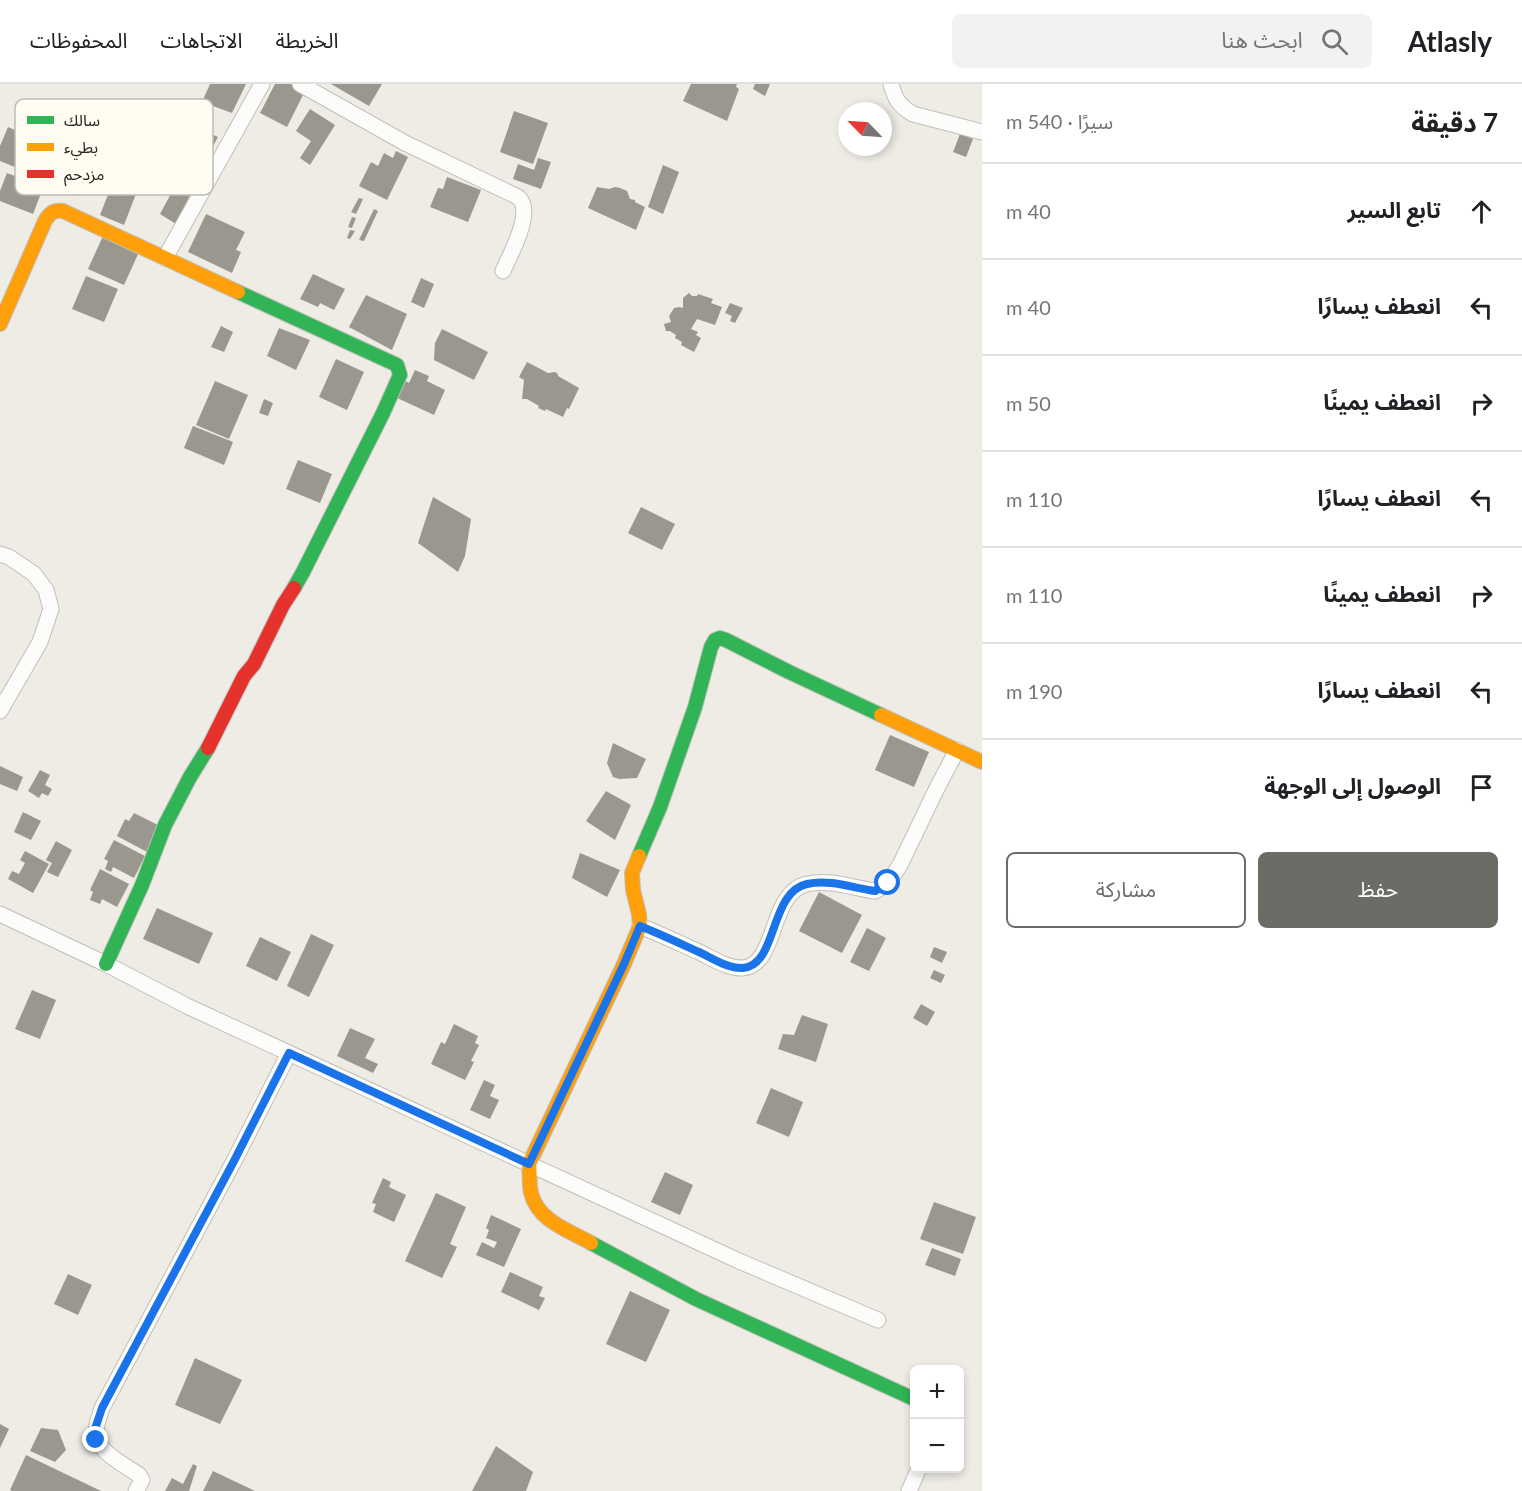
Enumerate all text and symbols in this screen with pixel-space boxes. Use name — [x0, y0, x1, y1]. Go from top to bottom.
search box — [952, 14, 1372, 68]
text: Atlasly — [1408, 24, 1492, 58]
icon: search — [1318, 25, 1351, 58]
text: ابحث هنا — [1221, 26, 1303, 53]
text: المحفوظات — [30, 27, 127, 52]
text: الاتجاهات — [160, 27, 242, 52]
text: الخريطة — [275, 27, 338, 52]
legend — [15, 99, 213, 195]
north arrow — [838, 102, 892, 156]
text: 7 دقيقة — [1411, 106, 1498, 138]
text: سيرًا · 540 m — [1006, 109, 1113, 133]
text: سالك — [64, 110, 100, 129]
text: بطيء — [64, 137, 98, 160]
text: مزدحم — [64, 164, 104, 187]
icon: ahead — [1465, 195, 1498, 228]
text: تابع السير — [1347, 196, 1441, 223]
text: 40 m — [1006, 199, 1051, 223]
icon: left — [1465, 291, 1498, 324]
text: انعطف يسارًا — [1317, 292, 1441, 319]
text: 40 m — [1006, 295, 1051, 319]
icon: right — [1465, 387, 1498, 420]
text: انعطف يمينًا — [1323, 388, 1441, 415]
text: 50 m — [1006, 391, 1051, 415]
icon: left — [1465, 483, 1498, 516]
text: انعطف يسارًا — [1317, 484, 1441, 511]
text: 110 m — [1006, 487, 1062, 511]
icon: right — [1465, 579, 1498, 612]
text: انعطف يمينًا — [1323, 580, 1441, 607]
text: 110 m — [1006, 583, 1062, 607]
icon: left — [1465, 675, 1498, 708]
text: انعطف يسارًا — [1317, 676, 1441, 703]
text: 190 m — [1006, 679, 1062, 703]
icon: arrive — [1465, 771, 1498, 804]
text: الوصول إلى الوجهة — [1264, 772, 1441, 799]
button: مشاركة — [1006, 852, 1246, 928]
button: حفظ — [1258, 852, 1498, 928]
route start — [874, 869, 900, 895]
map controls — [910, 1365, 964, 1473]
button: + — [910, 1365, 964, 1419]
button: − — [910, 1419, 964, 1473]
route end — [82, 1426, 108, 1452]

